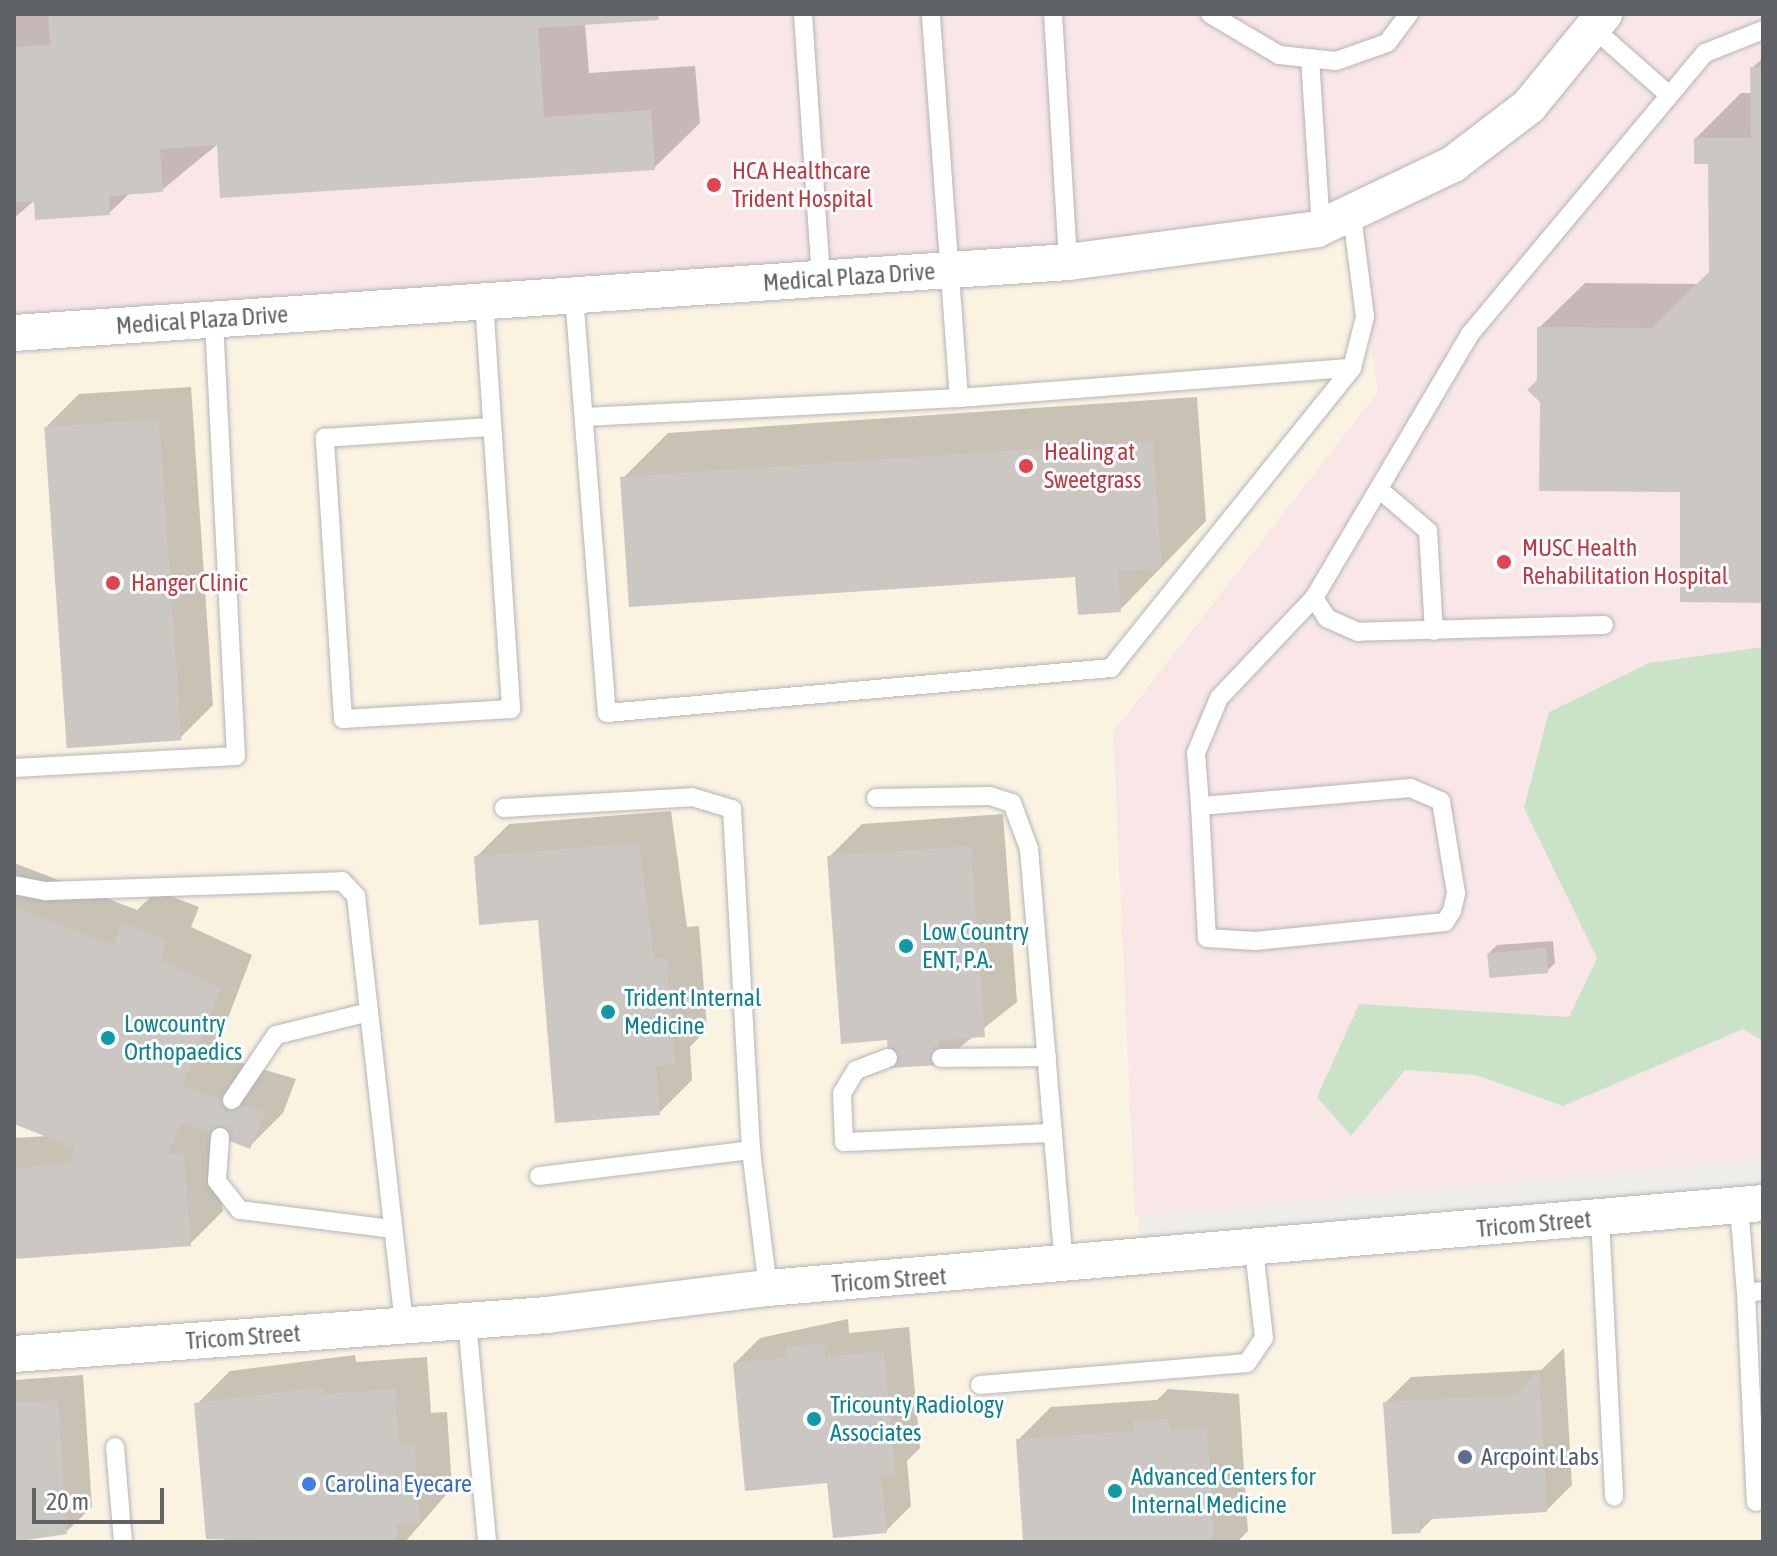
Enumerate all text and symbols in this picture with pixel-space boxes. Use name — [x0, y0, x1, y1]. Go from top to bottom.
place label: HCA Healthcare Trident Hospital — [732, 157, 873, 213]
marker: HCA Healthcare Trident Hospital — [703, 174, 725, 196]
street label: Medical Plaza Drive — [762, 257, 936, 297]
street label: Medical Plaza Drive — [115, 300, 289, 340]
place label: Healing at Sweetgrass — [1044, 438, 1142, 494]
marker: Healing at Sweetgrass — [1015, 455, 1037, 477]
place label: MUSC Health Rehabilitation Hospital — [1522, 534, 1728, 590]
marker: MUSC Health Rehabilitation Hospital — [1493, 551, 1515, 573]
place label: Hanger Clinic — [131, 569, 248, 597]
marker: Hanger Clinic — [102, 572, 124, 594]
place label: Low Country ENT, P.A. — [922, 918, 1029, 974]
marker: Low Country ENT, P.A. — [897, 937, 915, 955]
place label: Trident Internal Medicine — [624, 984, 761, 1040]
marker: Trident Internal Medicine — [599, 1003, 617, 1021]
place label: Lowcountry Orthopaedics — [124, 1010, 242, 1066]
marker: Lowcountry Orthopaedics — [99, 1029, 117, 1047]
street label: Tricom Street — [1475, 1205, 1593, 1243]
street label: Tricom Street — [831, 1262, 947, 1298]
street label: Tricom Street — [185, 1319, 301, 1355]
place label: Tricounty Radiology Associates — [830, 1391, 1004, 1447]
marker: Tricounty Radiology Associates — [805, 1410, 823, 1428]
place label: Arcpoint Labs — [1481, 1443, 1599, 1471]
marker: Arcpoint Labs — [1456, 1448, 1474, 1466]
place label: Advanced Centers for Internal Medicine — [1131, 1463, 1316, 1519]
place label: Carolina Eyecare — [325, 1470, 472, 1498]
scale bar — [36, 1472, 168, 1522]
marker: Carolina Eyecare — [300, 1475, 318, 1493]
marker: Advanced Centers for Internal Medicine — [1106, 1482, 1124, 1500]
text: 20 m — [46, 1488, 89, 1515]

